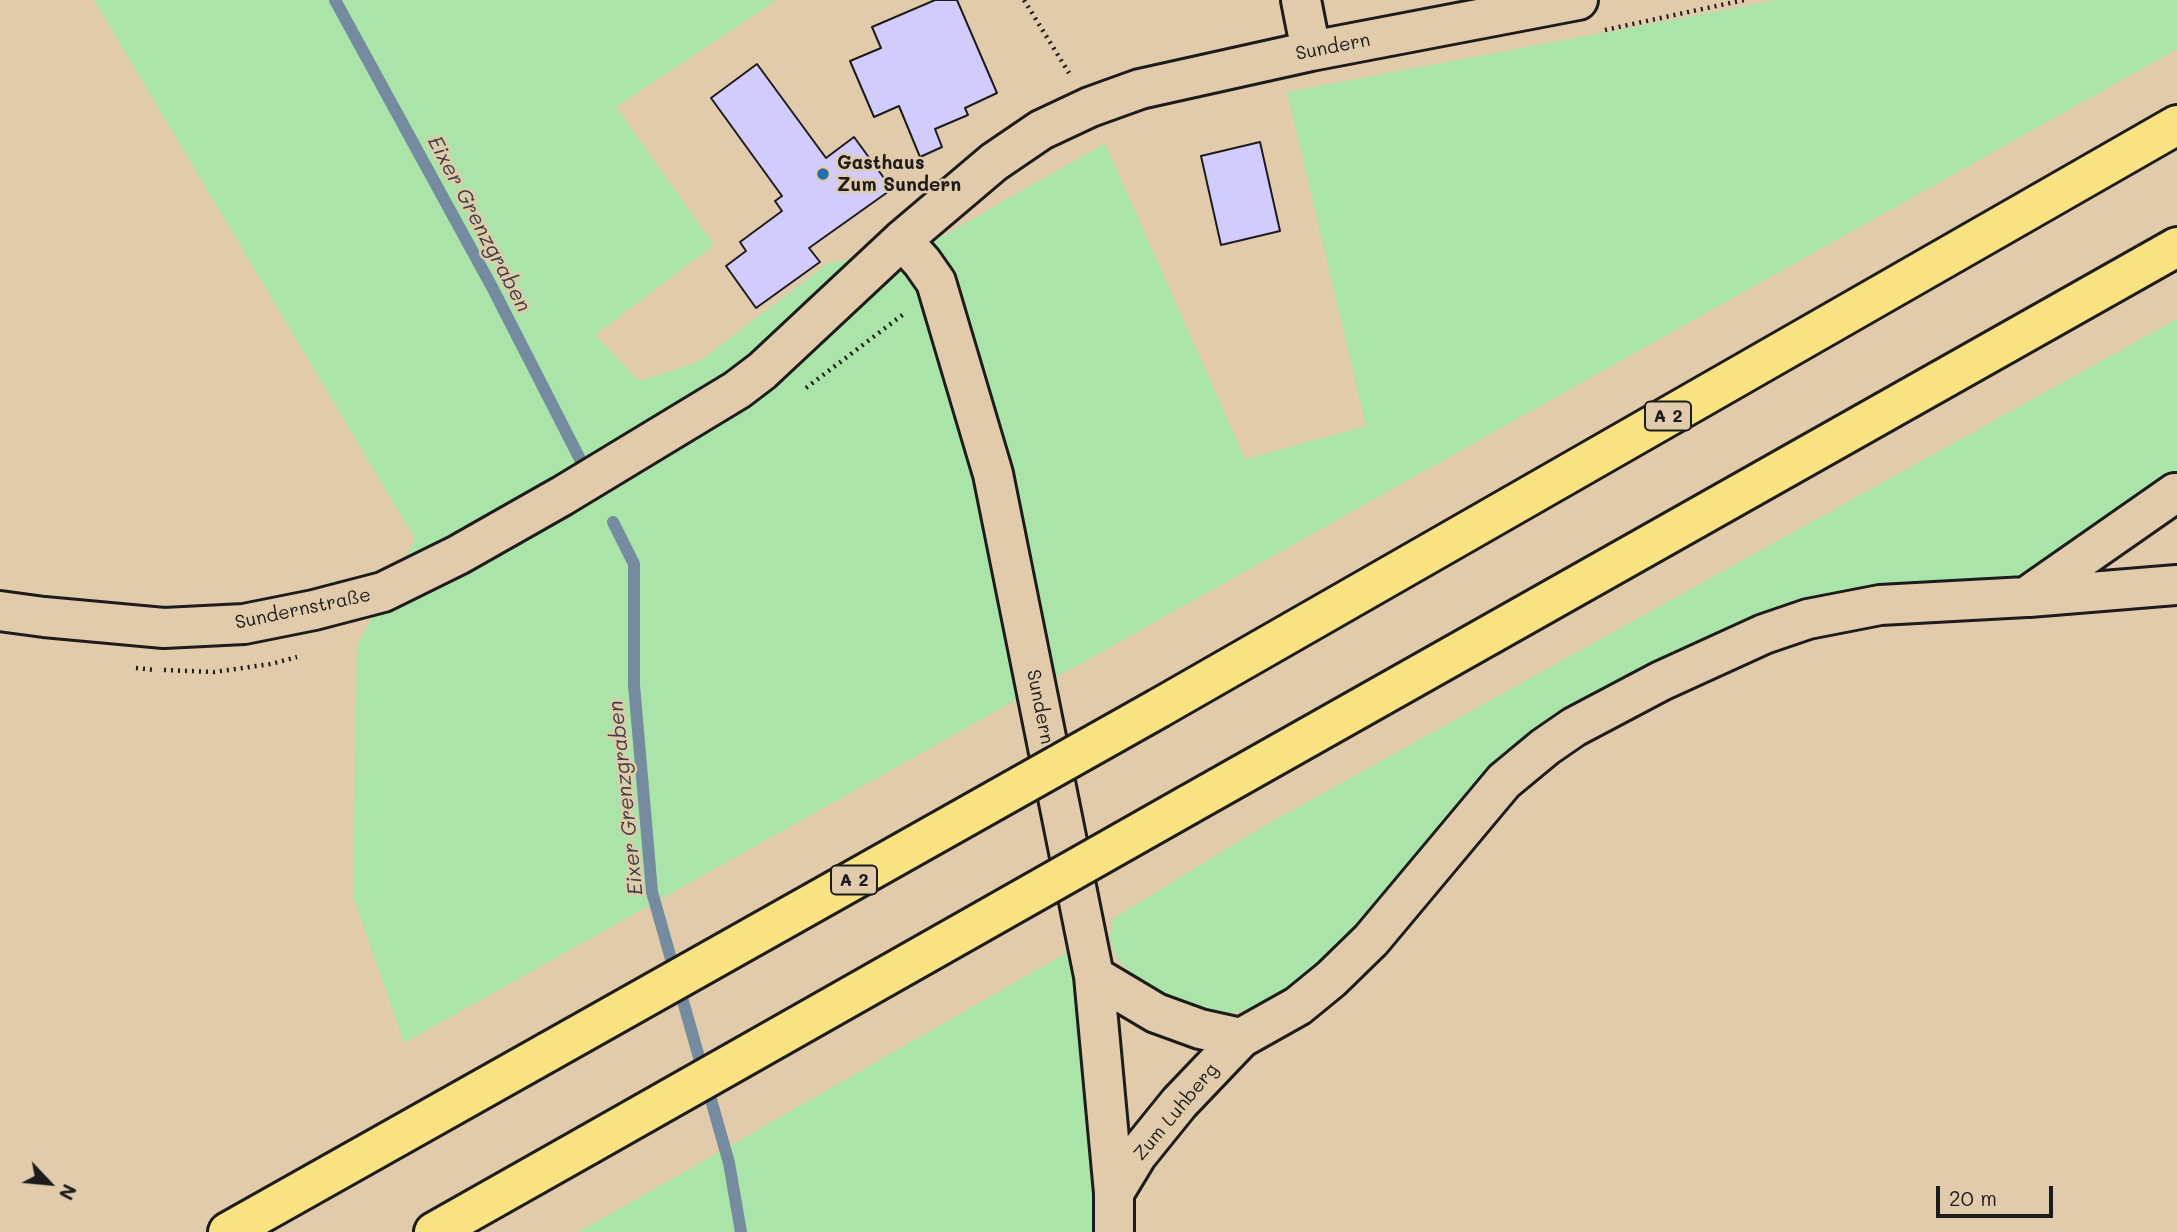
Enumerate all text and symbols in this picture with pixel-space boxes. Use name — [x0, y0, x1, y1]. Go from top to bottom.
street label: Sundern — [1294, 29, 1372, 65]
water label: Eixer Grenzgraben — [422, 132, 536, 316]
place label: Gasthaus Zum Sundern — [837, 152, 961, 196]
marker: Gasthaus Zum Sundern — [815, 166, 831, 182]
road number: A 2 — [1645, 402, 1691, 430]
street label: Sundernstraße — [233, 583, 373, 635]
street label: Sundern — [1022, 668, 1058, 746]
water label: Eixer Grenzgraben — [603, 699, 649, 897]
road number: A 2 — [831, 866, 877, 894]
street label: Zum Luhberg — [1129, 1059, 1223, 1165]
north arrow — [14, 1148, 84, 1218]
scale bar — [1939, 1172, 2056, 1216]
text: N — [54, 1180, 83, 1204]
text: 20 m — [1949, 1184, 1997, 1211]

